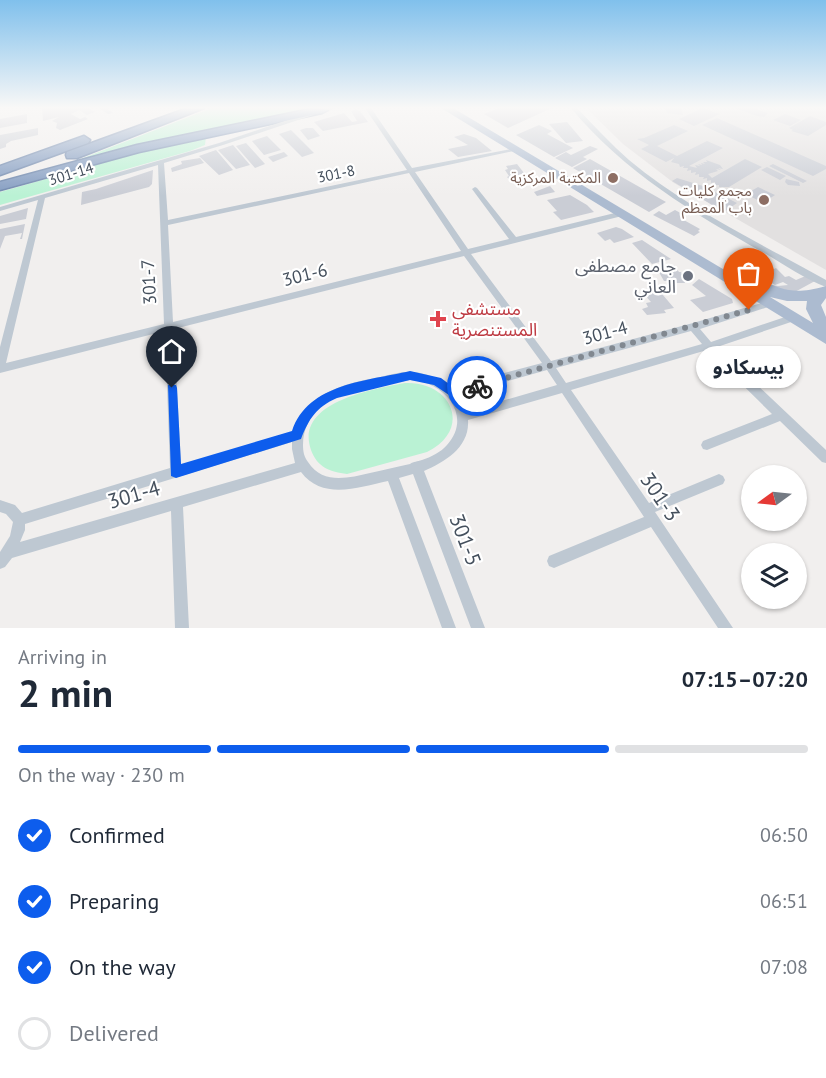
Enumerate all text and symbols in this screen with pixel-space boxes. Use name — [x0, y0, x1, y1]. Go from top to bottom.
street label: 301-14 — [46, 158, 96, 189]
street label: 301-8 — [315, 160, 357, 187]
place label: المكتبة المركزية — [510, 168, 601, 187]
marker: المكتبة المركزية — [606, 171, 620, 185]
place label: مجمع كليات باب المعظم — [678, 181, 752, 219]
marker: مجمع كليات باب المعظم — [757, 193, 771, 207]
pin — [723, 248, 774, 310]
place label: جامع مصطفى العاني — [575, 254, 676, 300]
icon: bag — [732, 257, 765, 290]
street label: 301-6 — [280, 258, 330, 291]
street label: 301-7 — [136, 259, 161, 305]
marker: جامع مصطفى العاني — [681, 269, 695, 283]
place label: مستشفى المستنصرية — [452, 297, 537, 341]
marker: مستشفى المستنصرية — [429, 310, 447, 328]
street label: 301-4 — [580, 315, 630, 350]
pin — [146, 326, 197, 388]
icon: home — [155, 335, 188, 368]
callout: بيسكادو — [696, 346, 801, 388]
text: بيسكادو — [713, 354, 784, 380]
courier — [447, 356, 507, 416]
icon: bike — [461, 370, 494, 403]
north arrow — [741, 465, 807, 531]
map controls — [741, 465, 807, 609]
street label: 301-3 — [634, 467, 687, 526]
street label: 301-4 — [105, 474, 163, 515]
street label: 301-5 — [443, 510, 488, 570]
button: layers — [741, 543, 807, 609]
text: Arriving in — [18, 644, 107, 670]
text: 07:15–07:20 — [682, 665, 808, 693]
text: 2 min — [18, 667, 113, 718]
text: On the way · 230 m — [18, 762, 185, 788]
icon: check — [18, 819, 51, 852]
text: Confirmed — [69, 821, 165, 849]
text: 06:50 — [760, 822, 808, 848]
icon: check — [18, 885, 51, 918]
text: Preparing — [69, 887, 159, 915]
text: 06:51 — [760, 888, 808, 914]
icon: check — [18, 951, 51, 984]
text: On the way — [69, 953, 176, 981]
text: 07:08 — [760, 954, 808, 980]
text: Delivered — [69, 1019, 159, 1047]

